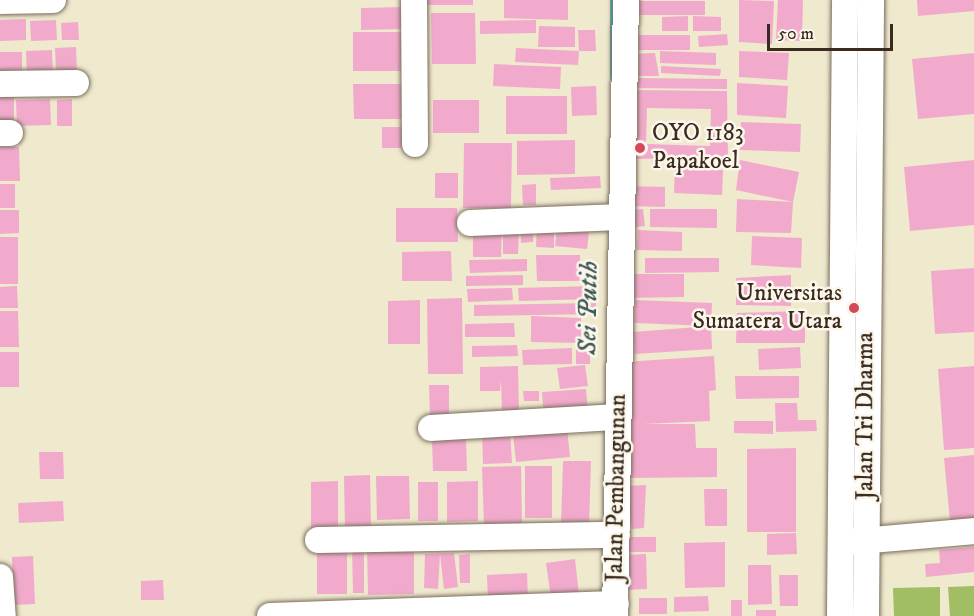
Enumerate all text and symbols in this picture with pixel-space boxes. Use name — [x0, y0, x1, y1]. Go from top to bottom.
scale bar — [770, 12, 896, 50]
text: 50 m — [778, 23, 814, 45]
place label: OYO 1183 Papakoel — [652, 120, 744, 176]
marker: OYO 1183 Papakoel — [633, 141, 647, 155]
water label: Sei Putih — [573, 261, 605, 355]
place label: Universitas Sumatera Utara — [693, 280, 842, 336]
marker: Universitas Sumatera Utara — [847, 301, 861, 315]
street label: Jalan Tri Dharma — [852, 332, 880, 500]
street label: Jalan Pembangunan — [601, 394, 633, 582]

